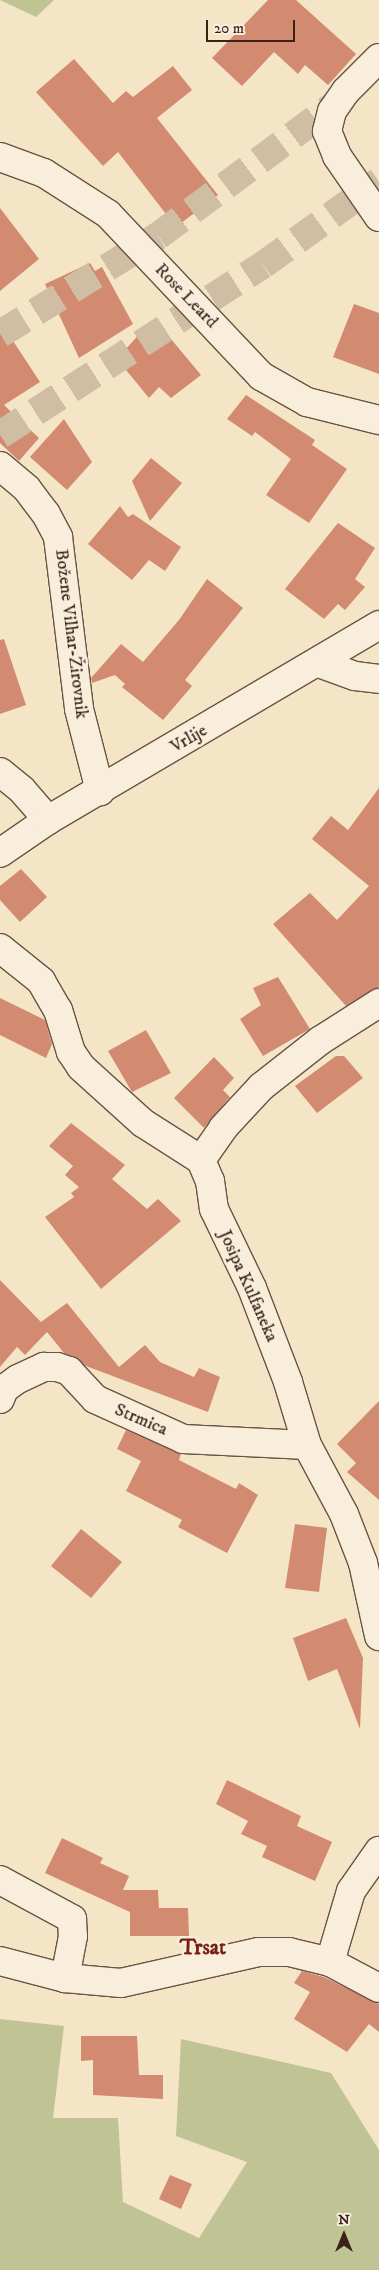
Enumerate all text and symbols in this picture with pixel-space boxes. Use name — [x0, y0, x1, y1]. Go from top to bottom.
scale bar — [209, 10, 298, 42]
text: 20 m — [214, 19, 244, 38]
street label: Rose Leard — [150, 259, 222, 333]
street label: Božene Vilhar-Žirovnik — [50, 548, 92, 720]
street label: Vrlije — [167, 720, 211, 758]
street label: Josipa Kulfaneka — [214, 1227, 282, 1345]
street label: Strmica — [111, 1399, 171, 1441]
district label: Trsat — [180, 1935, 226, 1961]
north arrow — [319, 2210, 369, 2260]
text: N — [338, 2211, 350, 2229]

